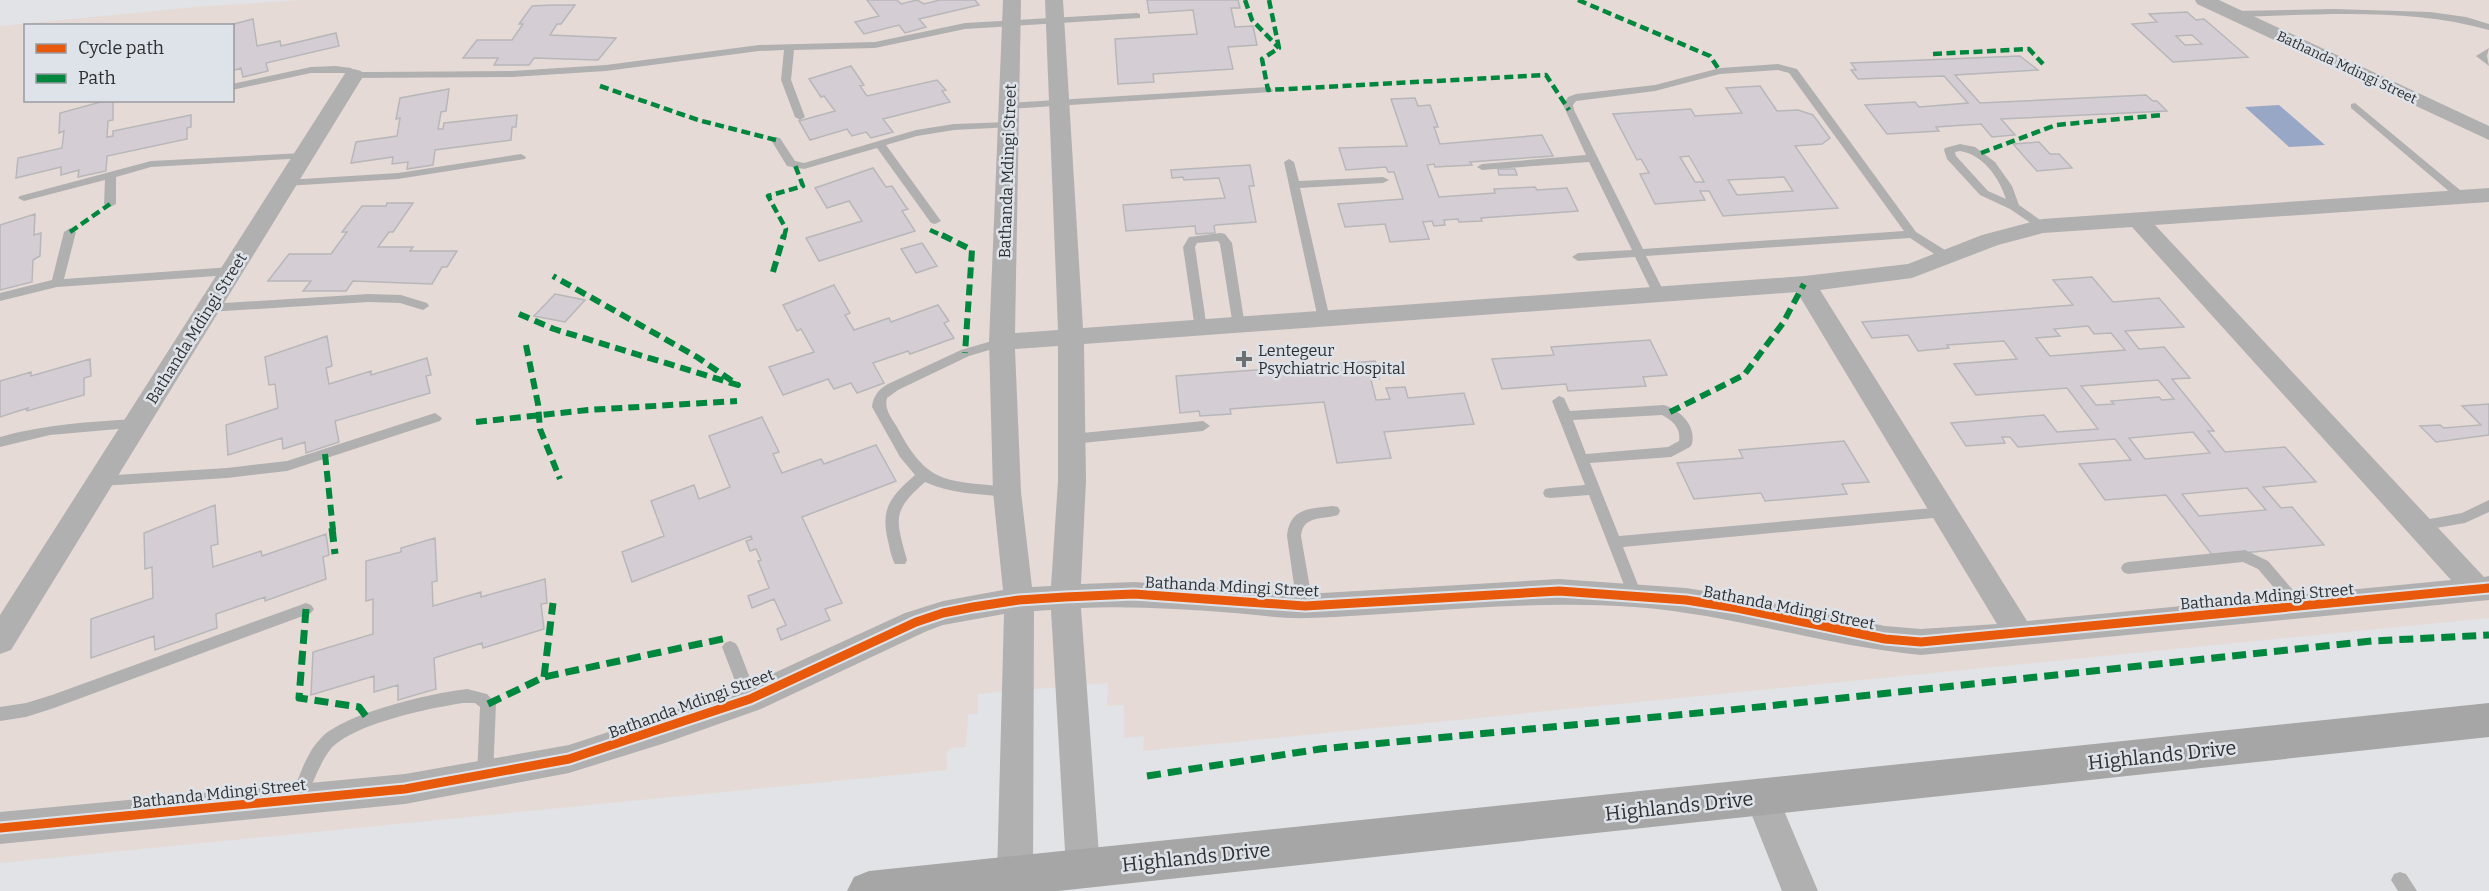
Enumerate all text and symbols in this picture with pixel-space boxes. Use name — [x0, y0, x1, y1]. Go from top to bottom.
legend — [24, 24, 234, 102]
street label: Bathanda Mdingi Street — [2274, 27, 2420, 107]
text: Cycle path — [78, 37, 164, 59]
text: Path — [78, 67, 116, 89]
street label: Bathanda Mdingi Street — [995, 83, 1020, 259]
street label: Bathanda Mdingi Street — [142, 249, 251, 407]
place label: Lentegeur Psychiatric Hospital — [1258, 341, 1406, 378]
marker: Lentegeur Psychiatric Hospital — [1235, 350, 1253, 368]
street label: Bathanda Mdingi Street — [1144, 572, 1320, 601]
street label: Bathanda Mdingi Street — [2179, 579, 2355, 614]
street label: Bathanda Mdingi Street — [1701, 582, 1877, 634]
street label: Bathanda Mdingi Street — [606, 665, 777, 742]
street label: Highlands Drive — [2087, 735, 2237, 775]
street label: Bathanda Mdingi Street — [131, 775, 307, 812]
street label: Highlands Drive — [1604, 786, 1754, 826]
street label: Highlands Drive — [1121, 837, 1271, 877]

